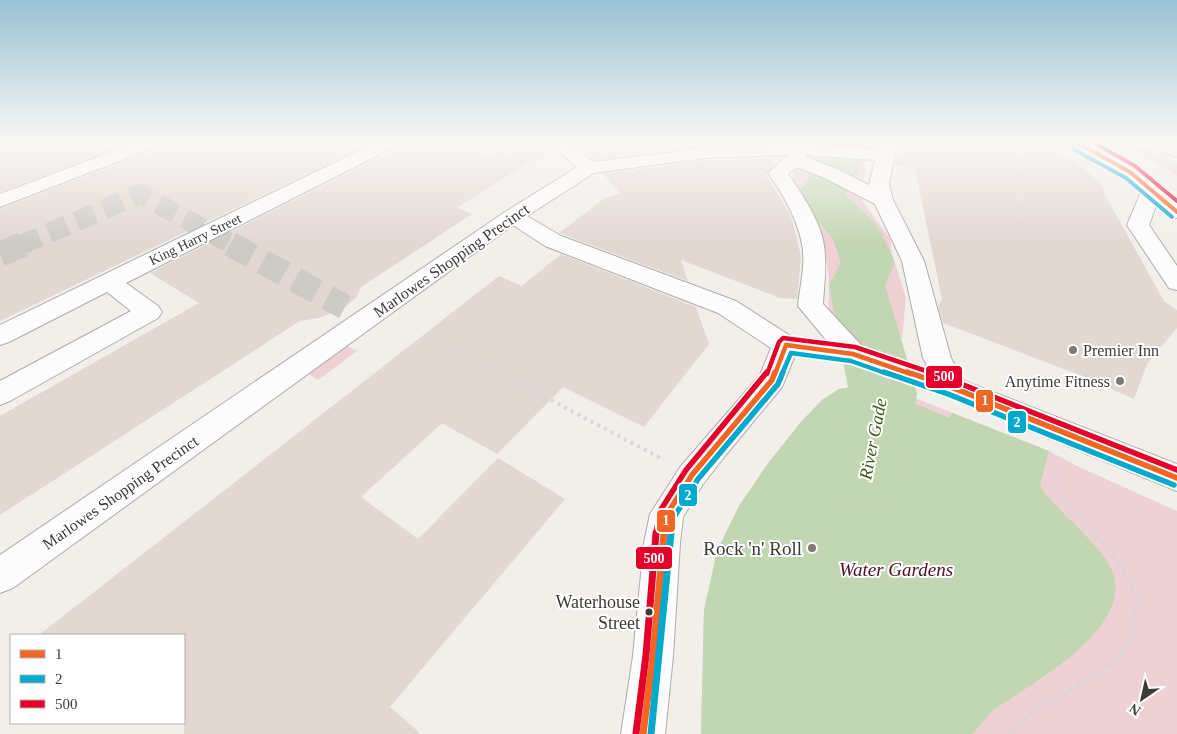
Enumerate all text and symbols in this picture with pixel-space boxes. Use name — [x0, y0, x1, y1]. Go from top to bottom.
street label: Marlowes Shopping Precinct — [370, 200, 533, 321]
street label: King Harry Street — [147, 211, 244, 268]
place label: Premier Inn — [1083, 342, 1159, 359]
marker: Premier Inn — [1067, 344, 1079, 356]
line badge: 500 — [925, 365, 963, 389]
text: 500 — [934, 369, 955, 384]
place label: Anytime Fitness — [1005, 373, 1110, 391]
marker: Anytime Fitness — [1114, 375, 1126, 387]
line badge: 1 — [975, 389, 994, 413]
text: 1 — [982, 393, 989, 408]
water label: River Gade — [855, 397, 891, 482]
line badge: 2 — [1007, 410, 1027, 434]
text: 2 — [1014, 415, 1021, 430]
street label: Marlowes Shopping Precinct — [39, 432, 202, 553]
line badge: 2 — [678, 483, 698, 507]
text: 2 — [685, 488, 692, 503]
line badge: 1 — [656, 509, 676, 533]
text: 1 — [663, 513, 670, 528]
place label: Rock 'n' Roll — [703, 538, 802, 559]
marker: Rock 'n' Roll — [806, 542, 818, 554]
line badge: 500 — [635, 546, 673, 570]
text: 500 — [644, 551, 665, 566]
park label: Water Gardens — [839, 559, 953, 580]
place label: Waterhouse Street — [555, 592, 640, 633]
marker: Waterhouse Street — [644, 607, 654, 617]
legend — [10, 634, 185, 724]
text: 1 — [55, 646, 63, 662]
text: 2 — [55, 671, 63, 687]
north arrow — [1117, 674, 1167, 724]
text: 500 — [55, 696, 78, 712]
text: N — [1127, 700, 1143, 718]

